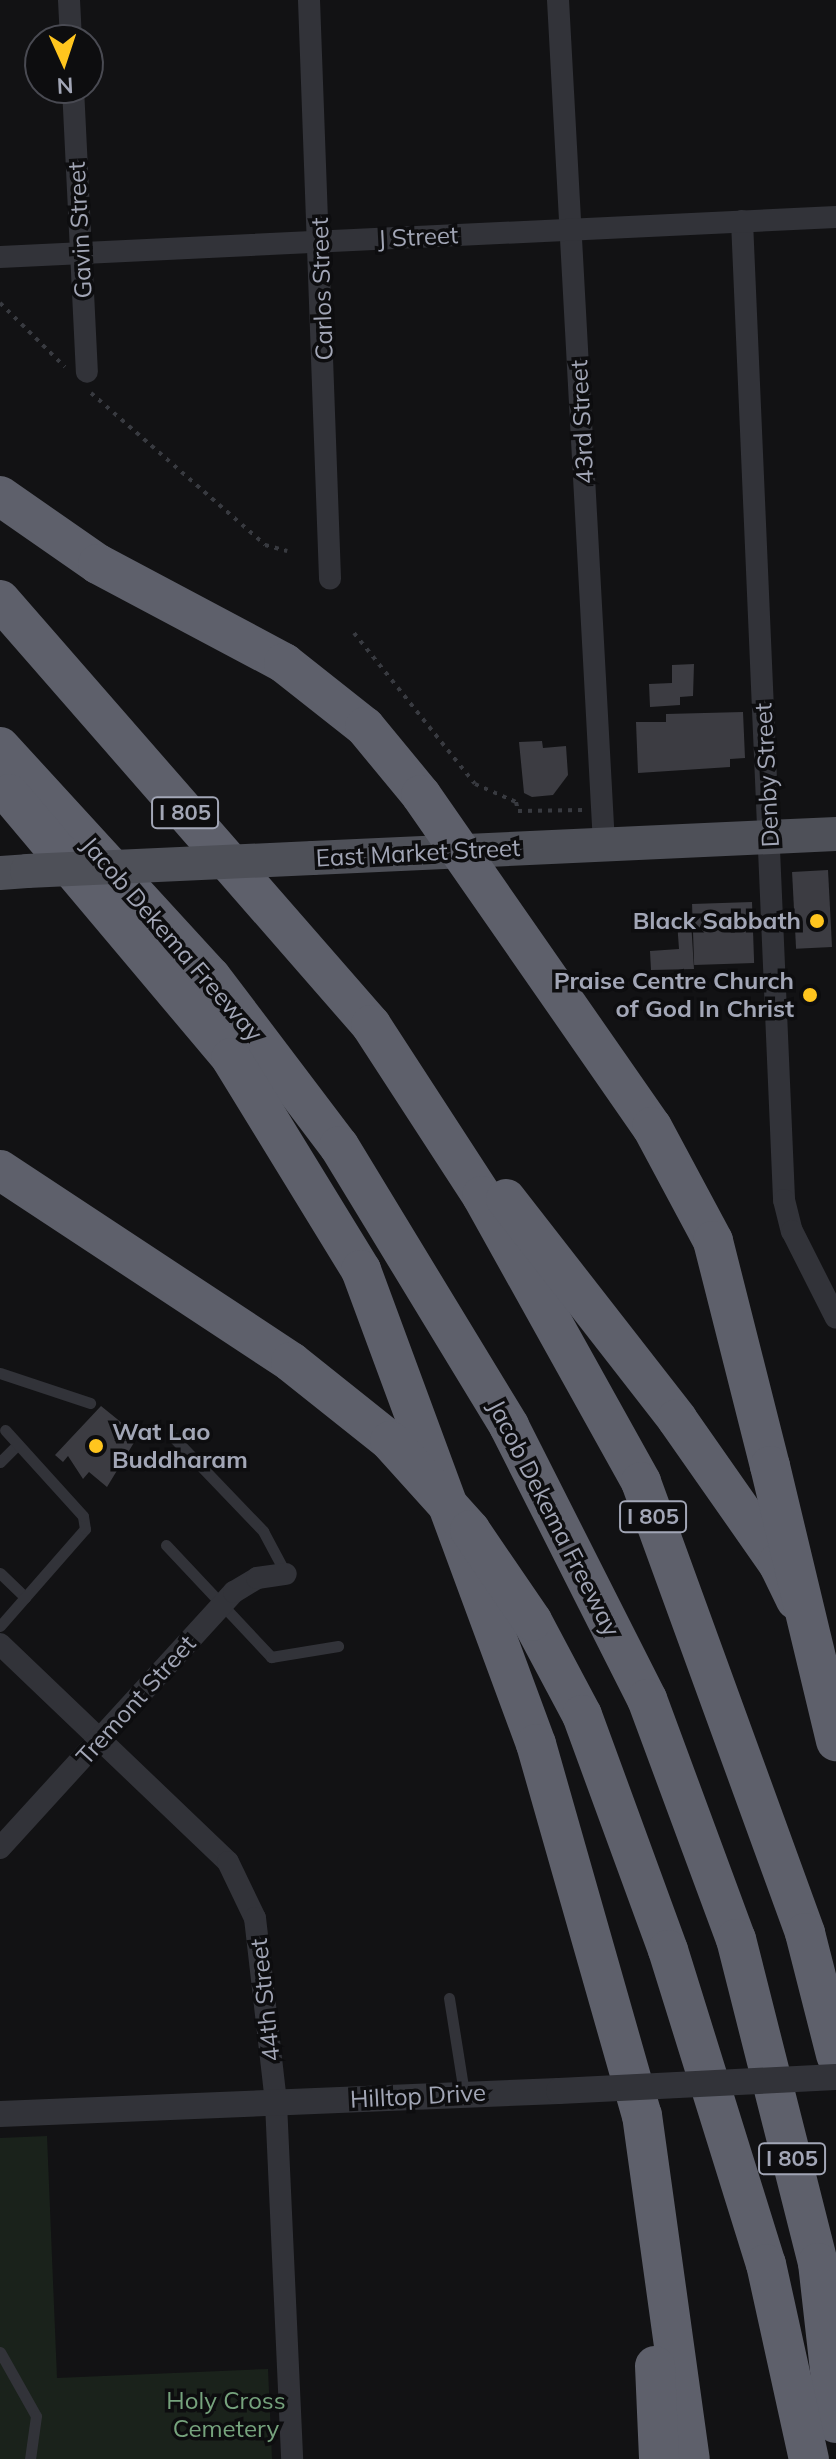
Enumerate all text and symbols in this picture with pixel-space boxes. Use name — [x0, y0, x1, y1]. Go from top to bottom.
north arrow — [24, 24, 104, 104]
text: N — [56, 72, 74, 100]
street label: Gavin Street — [62, 161, 98, 299]
street label: Carlos Street — [305, 217, 339, 361]
street label: J Street — [377, 221, 459, 253]
street label: 43rd Street — [564, 359, 600, 485]
street label: Denby Street — [749, 702, 785, 848]
road number: I 805 — [151, 795, 219, 831]
street label: Jacob Dekema Freeway — [75, 831, 269, 1047]
street label: East Market Street — [315, 833, 521, 873]
place label: Black Sabbath — [633, 907, 801, 935]
marker: Black Sabbath — [808, 912, 826, 930]
place label: Praise Centre Church of God In Christ — [554, 967, 794, 1023]
marker: Praise Centre Church of God In Christ — [801, 986, 819, 1004]
street label: Jacob Dekema Freeway — [482, 1395, 626, 1641]
place label: Wat Lao Buddharam — [112, 1418, 248, 1474]
marker: Wat Lao Buddharam — [87, 1437, 105, 1455]
road number: I 805 — [619, 1499, 687, 1535]
street label: Tremont Street — [70, 1629, 202, 1771]
street label: 44th Street — [244, 1937, 286, 2063]
street label: Hilltop Drive — [349, 2078, 487, 2114]
road number: I 805 — [758, 2141, 826, 2177]
park label: Holy Cross Cemetery — [166, 2387, 286, 2443]

